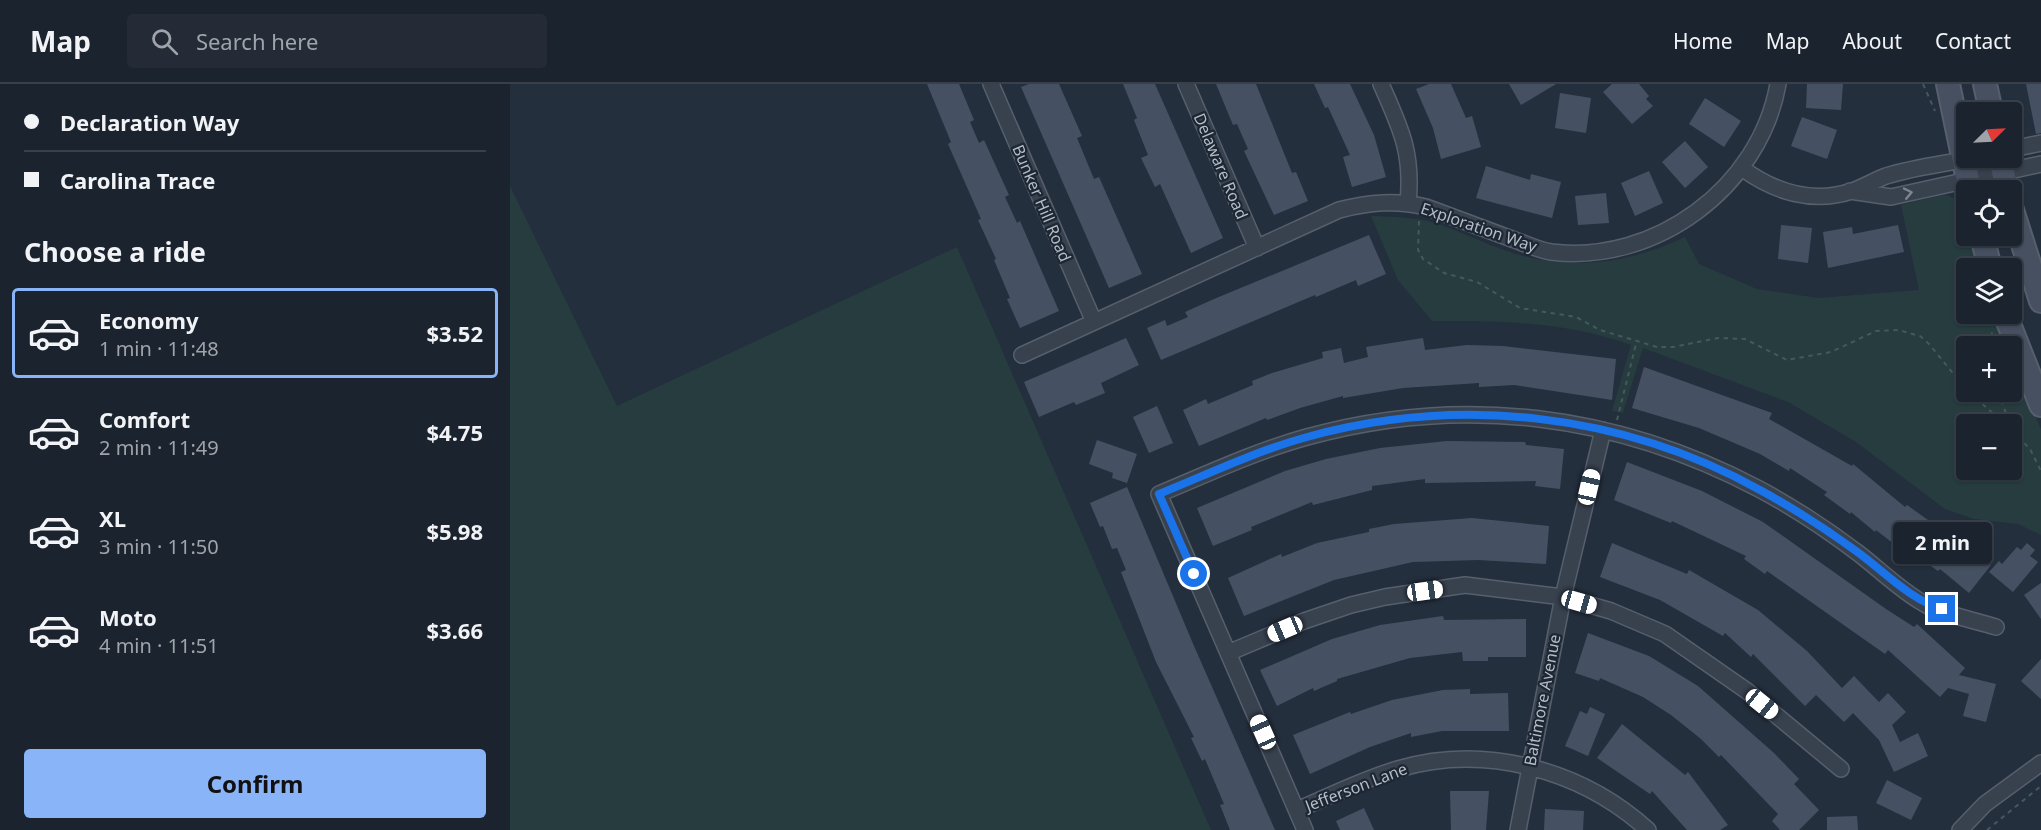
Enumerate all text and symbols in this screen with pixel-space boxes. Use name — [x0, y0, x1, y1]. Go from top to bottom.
search box — [127, 14, 547, 68]
text: Map — [30, 22, 91, 60]
icon: search — [148, 25, 181, 58]
text: Search here — [196, 26, 318, 56]
text: Home — [1673, 27, 1733, 55]
text: Map — [1766, 27, 1809, 55]
text: About — [1842, 27, 1902, 55]
text: Contact — [1935, 27, 2011, 55]
north arrow — [1956, 102, 2022, 168]
map controls — [1956, 102, 2022, 480]
text: Declaration Way — [60, 107, 239, 137]
street label: Delaware Road — [1189, 110, 1253, 222]
street label: Bunker Hill Road — [1007, 141, 1077, 265]
text: Carolina Trace — [60, 165, 215, 195]
button: locate — [1956, 180, 2022, 246]
one-way arrow — [1903, 187, 1913, 200]
street label: Exploration Way — [1418, 197, 1541, 257]
text: Choose a ride — [24, 233, 206, 270]
button: layers — [1956, 258, 2022, 324]
text: Economy — [99, 305, 198, 335]
icon: car — [27, 306, 81, 360]
text: $3.52 — [426, 318, 483, 348]
text: 1 min · 11:48 — [99, 335, 219, 362]
button: + — [1956, 336, 2022, 402]
text: Comfort — [99, 404, 190, 434]
icon: car — [27, 405, 81, 459]
button: − — [1956, 414, 2022, 480]
text: $4.75 — [426, 417, 483, 447]
text: 2 min · 11:49 — [99, 434, 219, 461]
car — [1576, 467, 1602, 507]
text: XL — [99, 503, 126, 533]
icon: car — [27, 504, 81, 558]
text: $5.98 — [426, 516, 483, 546]
callout: 2 min — [1892, 522, 1992, 564]
text: 2 min — [1915, 529, 1970, 556]
text: 3 min · 11:50 — [99, 533, 219, 560]
route start — [1180, 560, 1207, 587]
car — [1406, 580, 1444, 602]
car — [1559, 588, 1599, 616]
route end — [1928, 595, 1955, 622]
text: Moto — [99, 602, 157, 632]
icon: car — [27, 603, 81, 657]
car — [1265, 614, 1305, 644]
text: $3.66 — [426, 615, 483, 645]
text: 4 min · 11:51 — [99, 632, 219, 659]
street label: Baltimore Avenue — [1518, 632, 1566, 768]
car — [1742, 686, 1782, 722]
car — [1247, 712, 1279, 752]
button: Confirm — [24, 749, 486, 818]
street label: Jefferson Lane — [1300, 757, 1410, 817]

